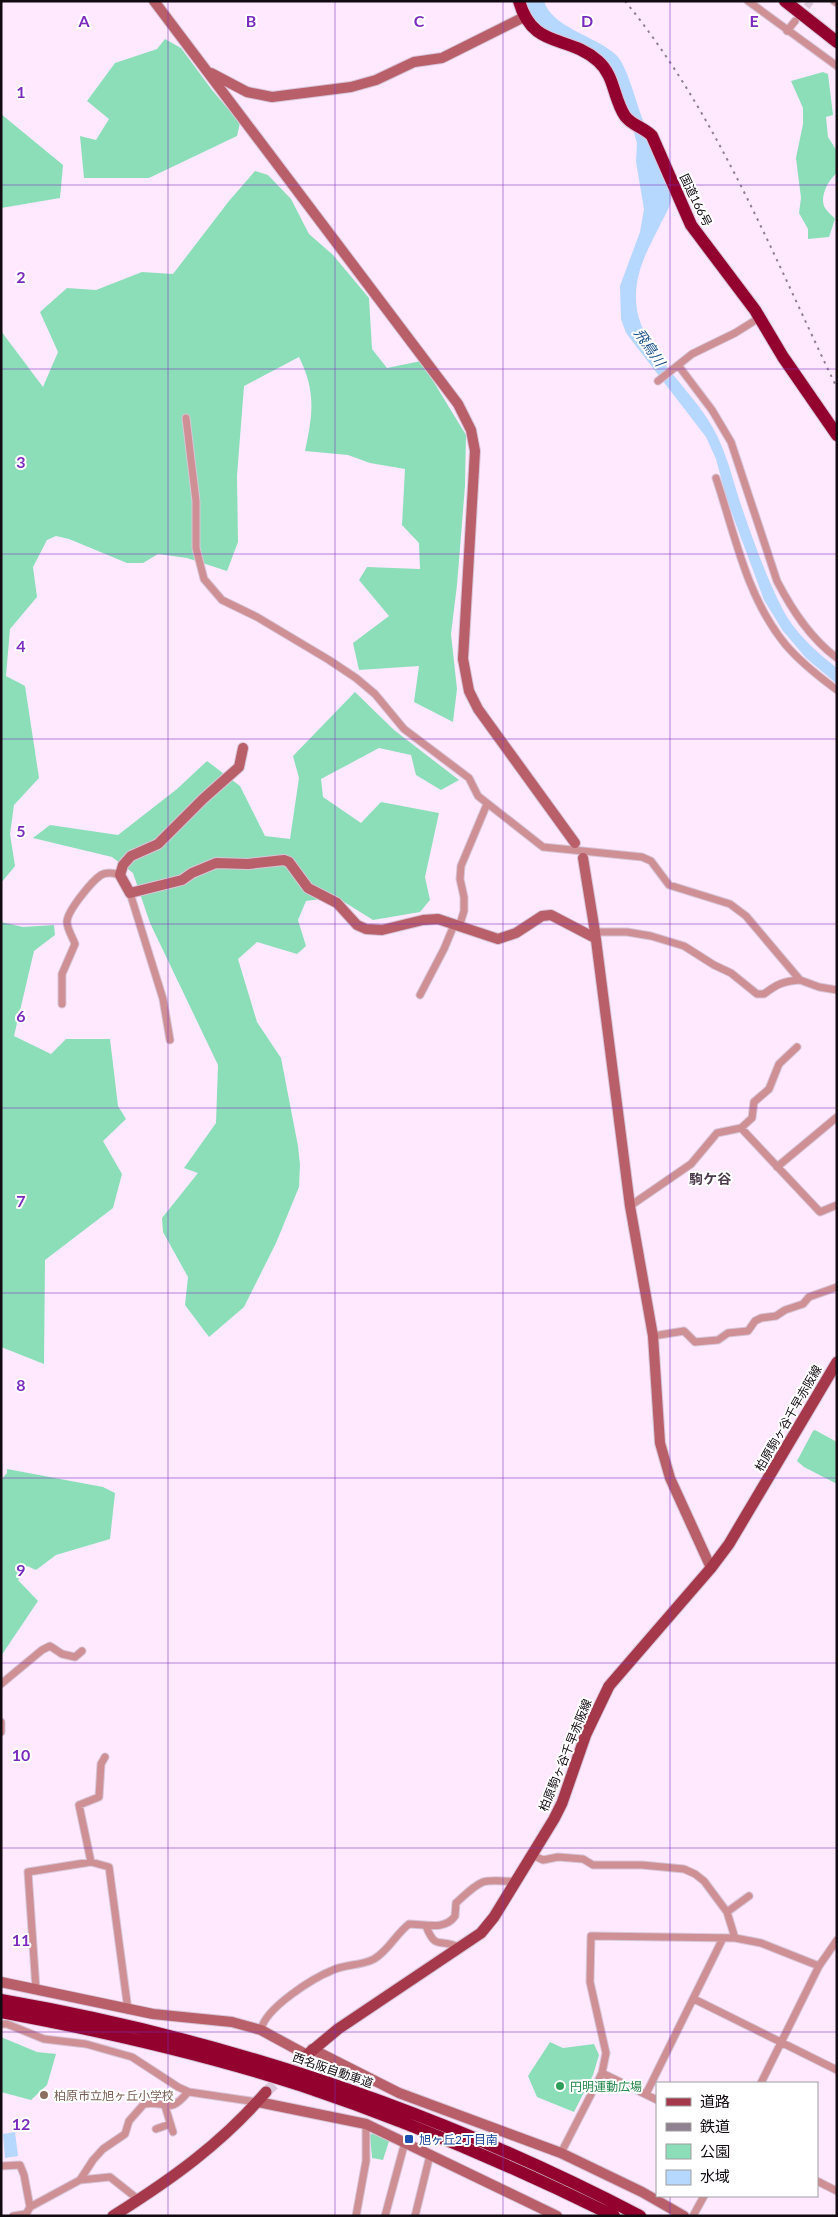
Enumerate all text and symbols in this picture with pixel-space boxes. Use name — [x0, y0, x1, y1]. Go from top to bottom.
text: A — [77, 11, 90, 30]
text: B — [246, 11, 256, 30]
text: C — [414, 11, 425, 30]
text: D — [581, 11, 593, 30]
text: E — [749, 11, 759, 30]
text: 1 — [16, 82, 26, 101]
street label: 国道166号 — [677, 171, 715, 229]
text: 2 — [16, 267, 26, 286]
water label: 飛鳥川 — [631, 325, 670, 371]
text: 3 — [16, 452, 26, 471]
text: 4 — [16, 636, 26, 655]
text: 5 — [16, 821, 26, 840]
text: 6 — [16, 1006, 26, 1025]
district label: 駒ケ谷 — [689, 1170, 732, 1187]
text: 7 — [16, 1191, 26, 1210]
street label: 柏原駒ヶ谷千早赤阪線 — [752, 1362, 824, 1474]
text: 8 — [16, 1375, 26, 1394]
text: 9 — [16, 1560, 26, 1579]
street label: 柏原駒ヶ谷千早赤阪線 — [536, 1697, 594, 1813]
text: 10 — [12, 1745, 30, 1764]
text: 11 — [12, 1930, 30, 1949]
street label: 西名阪自動車道 — [291, 2049, 375, 2091]
place label: 円明運動広場 — [570, 2079, 642, 2094]
marker: 円明運動広場 — [554, 2080, 566, 2092]
legend — [656, 2082, 818, 2197]
place label: 柏原市立旭ヶ丘小学校 — [54, 2088, 174, 2103]
marker: 柏原市立旭ヶ丘小学校 — [38, 2089, 50, 2101]
text: 道路 — [700, 2092, 730, 2110]
text: 12 — [12, 2114, 30, 2133]
text: 鉄道 — [700, 2117, 730, 2135]
place label: 旭ヶ丘2丁目南 — [419, 2132, 498, 2147]
marker: 旭ヶ丘2丁目南 — [403, 2133, 415, 2145]
text: 公園 — [700, 2142, 730, 2160]
text: 水域 — [700, 2167, 730, 2185]

